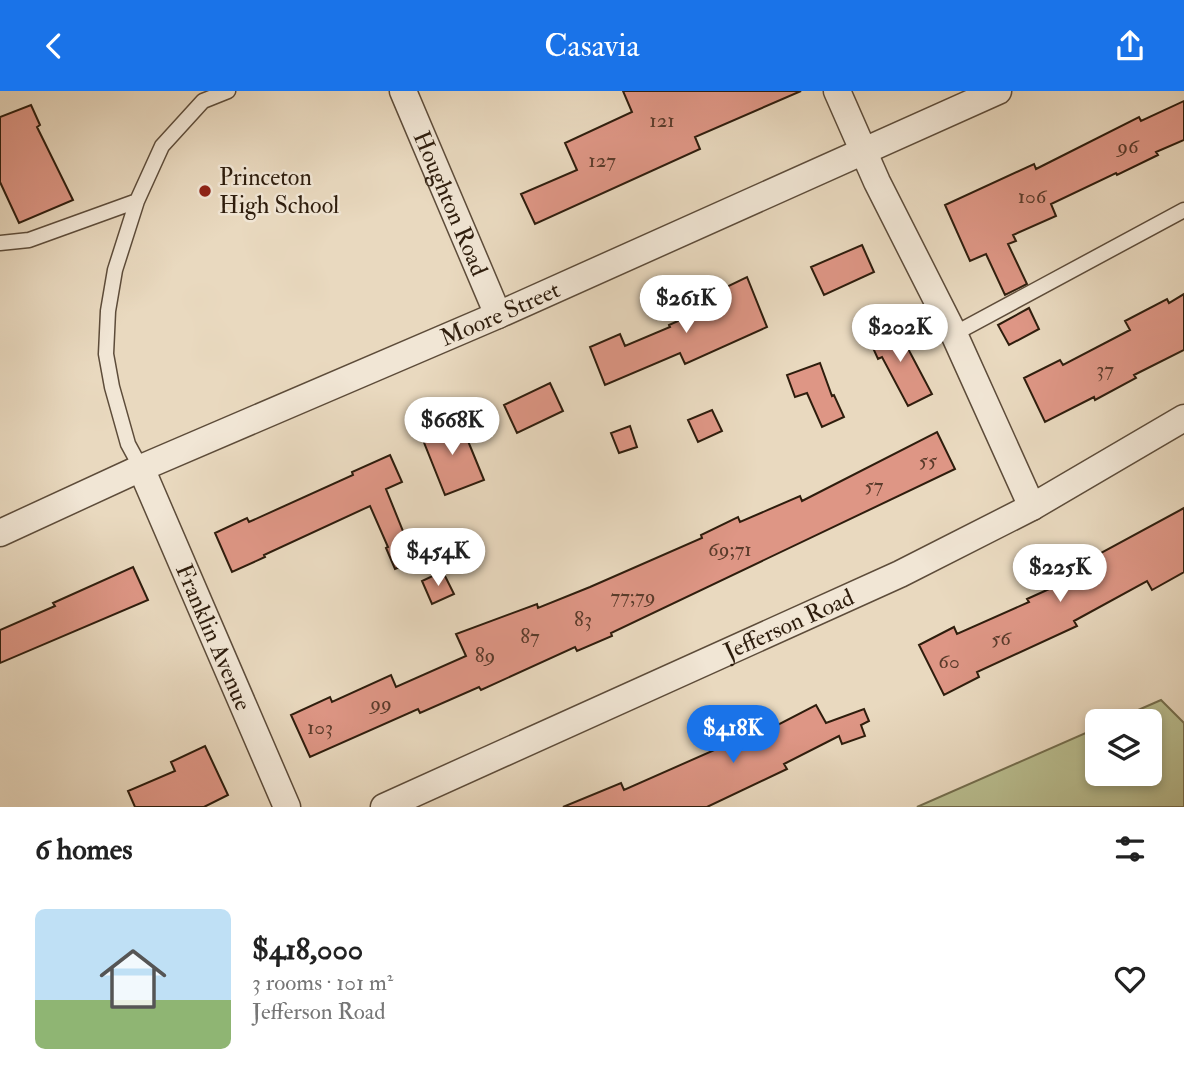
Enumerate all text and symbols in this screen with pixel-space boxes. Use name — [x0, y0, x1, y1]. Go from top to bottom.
text: Casavia — [544, 26, 640, 66]
icon: back — [35, 27, 73, 65]
icon: share — [1111, 27, 1149, 65]
house number: 121 — [649, 107, 675, 134]
street label: Houghton Road — [406, 126, 495, 281]
house number: 96 — [1115, 133, 1140, 160]
house number: 127 — [588, 147, 616, 174]
place label: Princeton High School — [219, 162, 339, 221]
marker: Princeton High School — [197, 183, 213, 199]
house number: 106 — [1018, 183, 1048, 210]
street label: Moore Street — [435, 274, 565, 353]
pin: $261K — [637, 275, 735, 335]
text: $261K — [656, 283, 716, 312]
pin: $202K — [851, 305, 949, 364]
text: $202K — [868, 312, 932, 341]
house number: 37 — [1096, 356, 1114, 383]
pin: $668K — [403, 397, 501, 457]
text: $668K — [420, 405, 484, 434]
house number: 55 — [919, 447, 938, 474]
house number: 57 — [865, 472, 884, 499]
pin: $454K — [389, 529, 487, 588]
text: $454K — [406, 536, 470, 565]
house number: 69;71 — [708, 536, 752, 563]
pin: $225K — [1011, 545, 1109, 604]
text: $225K — [1029, 552, 1091, 581]
street label: Franklin Avenue — [169, 559, 259, 715]
street label: Jefferson Road — [718, 581, 859, 668]
house number: 77;79 — [611, 583, 655, 610]
house number: 83 — [574, 606, 592, 633]
house number: 87 — [520, 623, 540, 650]
house number: 56 — [991, 625, 1012, 652]
house number: 89 — [475, 642, 495, 669]
house number: 60 — [938, 648, 960, 675]
house number: 99 — [368, 690, 392, 717]
pin: $418K — [684, 705, 782, 765]
map controls — [1085, 709, 1162, 786]
button: layers — [1085, 709, 1162, 786]
text: $418K — [703, 713, 763, 742]
house number: 103 — [307, 714, 333, 741]
icon: filters — [1111, 830, 1149, 868]
text: 6 homes — [35, 831, 133, 868]
text: $418,000 — [252, 931, 363, 968]
icon: home — [91, 937, 175, 1021]
icon: heart — [1111, 960, 1149, 998]
text: 3 rooms · 101 m² — [252, 968, 393, 997]
text: Jefferson Road — [252, 997, 386, 1026]

